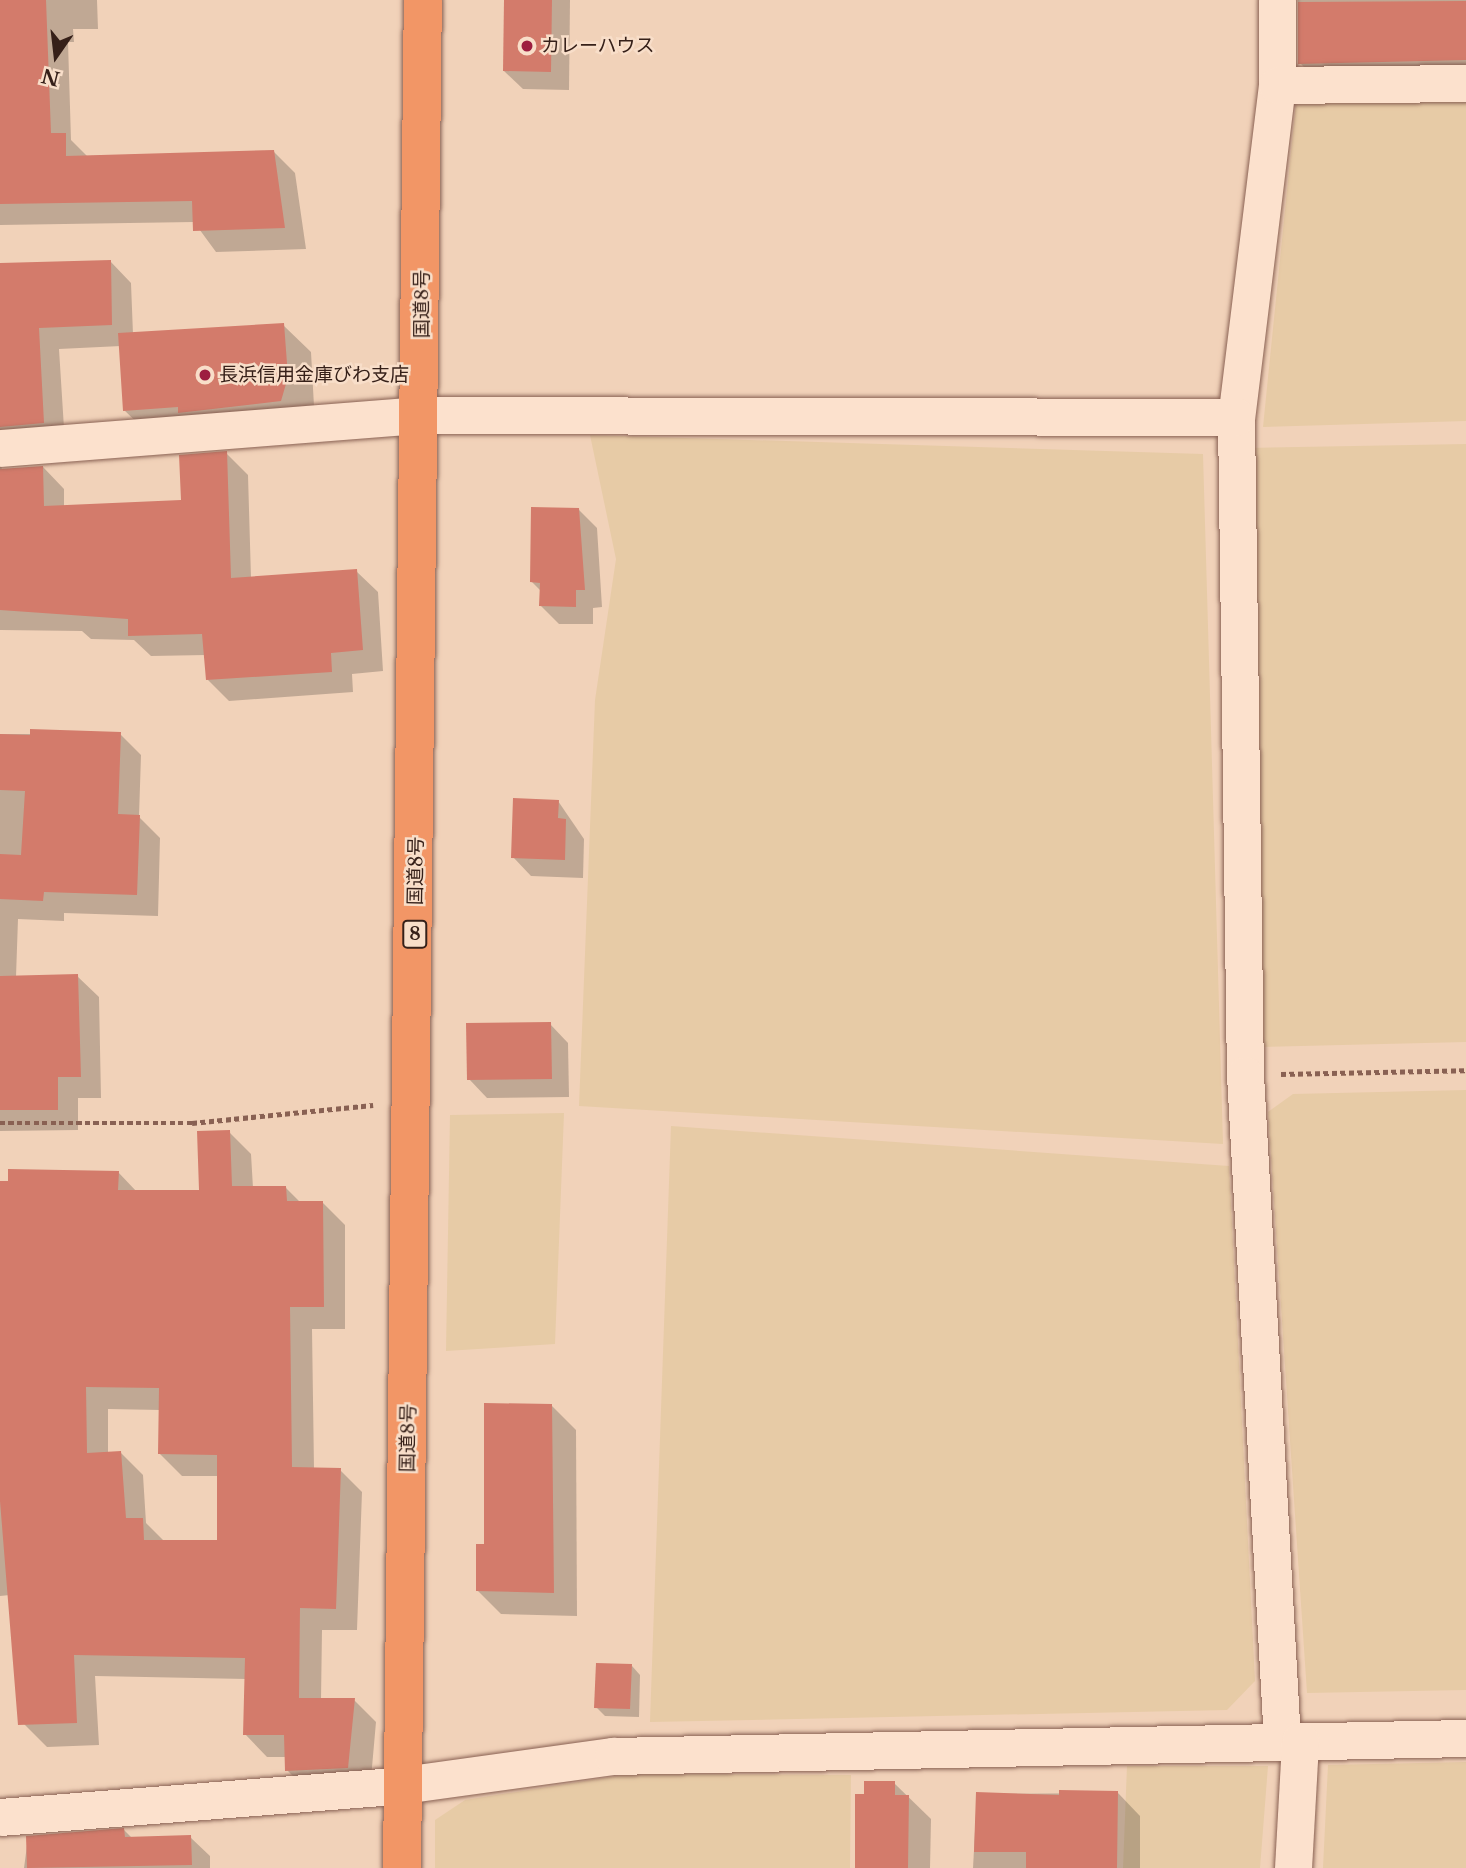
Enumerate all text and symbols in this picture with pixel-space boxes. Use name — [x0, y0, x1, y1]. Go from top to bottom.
north arrow — [21, 21, 91, 91]
place label: カレーハウス — [541, 35, 655, 57]
marker: カレーハウス — [519, 38, 535, 54]
text: N — [39, 64, 62, 90]
street label: 国道8号 — [411, 270, 433, 338]
place label: 長浜信用金庫びわ支店 — [219, 364, 409, 386]
marker: 長浜信用金庫びわ支店 — [197, 367, 213, 383]
street label: 国道8号 — [404, 837, 428, 905]
road number: 8 — [401, 919, 429, 948]
street label: 国道8号 — [396, 1404, 420, 1472]

